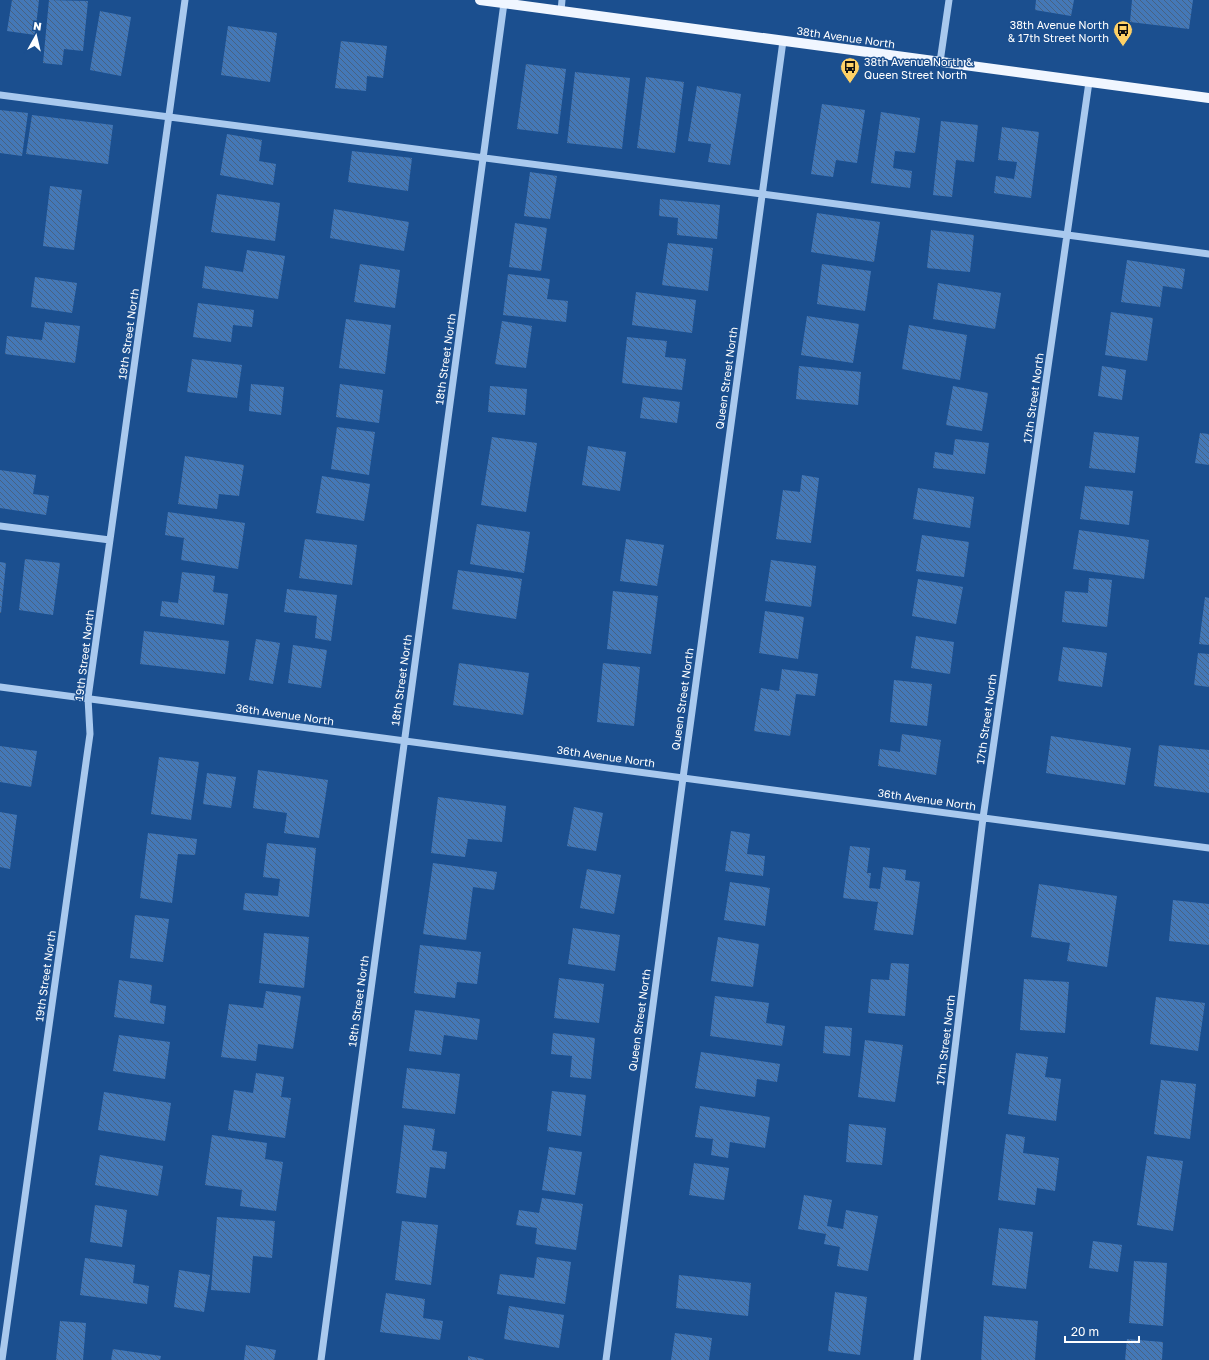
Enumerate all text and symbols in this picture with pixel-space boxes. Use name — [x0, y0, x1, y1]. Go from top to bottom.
north arrow — [16, 16, 56, 56]
place label: 38th Avenue North & 17th Street North — [1008, 18, 1109, 44]
text: N — [32, 19, 43, 33]
bus stop icon: 38th Avenue North & 17th Street North — [1112, 19, 1134, 47]
street label: 38th Avenue North — [796, 24, 896, 50]
place label: 38th Avenue North & Queen Street North — [864, 55, 974, 81]
bus stop icon: 38th Avenue North & Queen Street North — [839, 56, 861, 84]
street label: 19th Street North — [115, 288, 141, 380]
street label: 18th Street North — [432, 313, 458, 405]
street label: Queen Street North — [712, 326, 740, 430]
street label: 17th Street North — [1020, 352, 1046, 444]
street label: 19th Street North — [72, 609, 96, 701]
street label: 18th Street North — [388, 634, 414, 726]
street label: Queen Street North — [668, 647, 696, 751]
street label: 17th Street North — [973, 673, 999, 765]
street label: 36th Avenue North — [235, 701, 335, 727]
street label: 36th Avenue North — [556, 743, 656, 769]
street label: 36th Avenue North — [877, 786, 977, 812]
street label: 19th Street North — [32, 930, 58, 1022]
street label: 18th Street North — [345, 955, 371, 1047]
street label: Queen Street North — [625, 968, 653, 1072]
street label: 17th Street North — [933, 994, 957, 1086]
scale bar — [1065, 1318, 1139, 1344]
text: 20 m — [1071, 1324, 1099, 1339]

